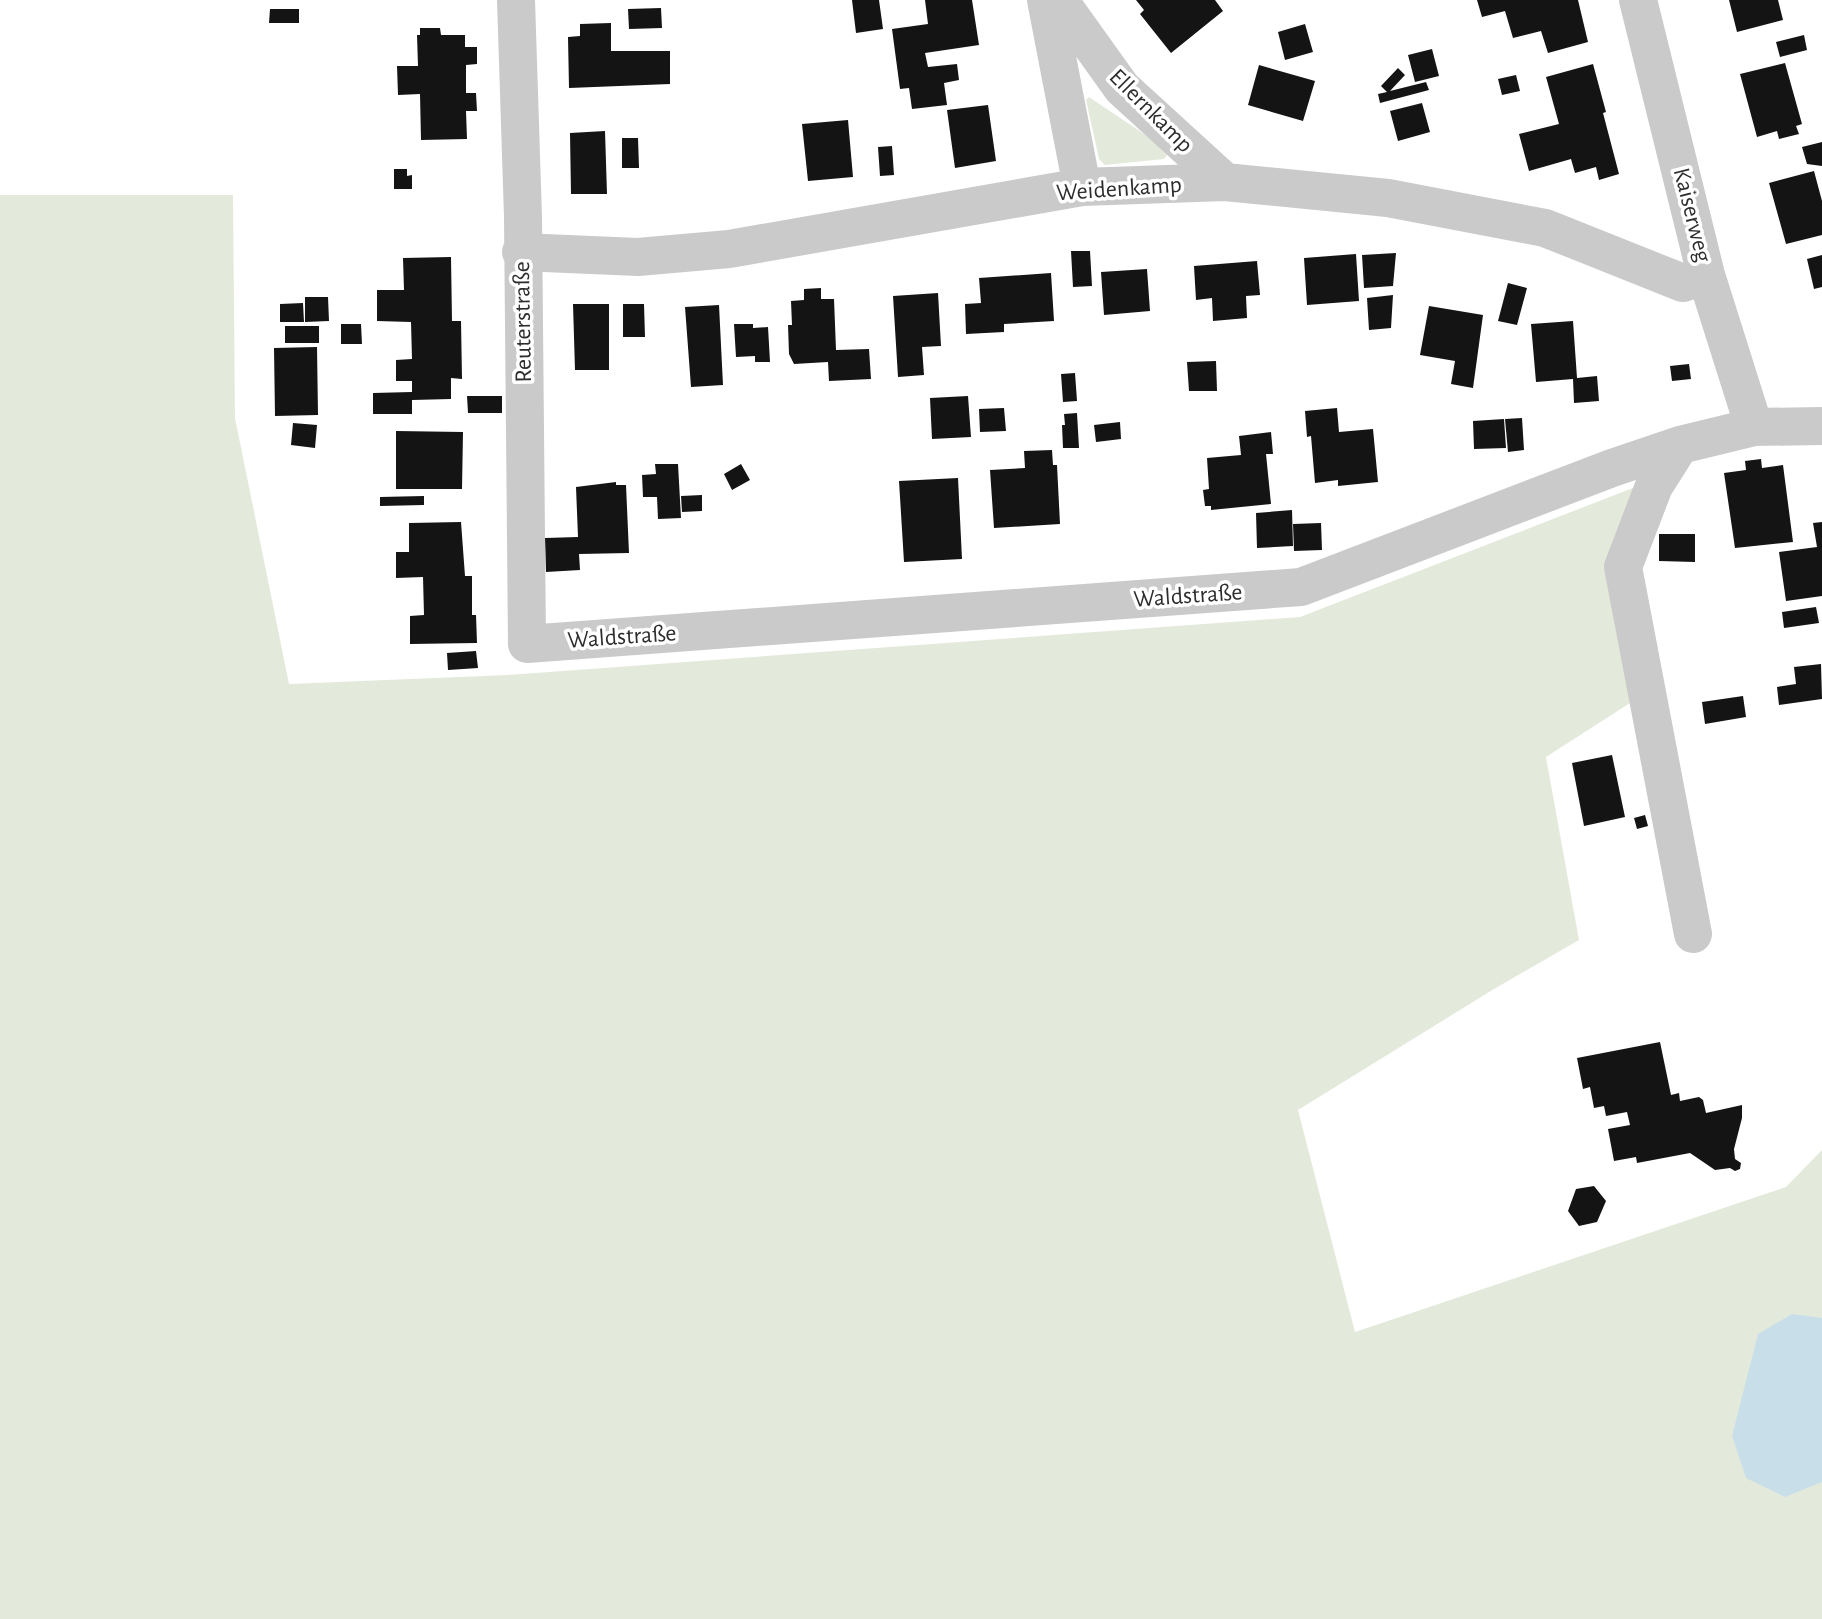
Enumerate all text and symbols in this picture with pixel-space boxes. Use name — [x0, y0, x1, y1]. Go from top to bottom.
street label: Ellernkamp — [1105, 65, 1197, 157]
street label: Kaiserweg — [1669, 165, 1715, 265]
street label: Weidenkamp — [1055, 173, 1183, 205]
street label: Reuterstraße — [510, 261, 536, 383]
street label: Waldstraße — [1133, 580, 1243, 612]
street label: Waldstraße — [567, 621, 677, 653]

